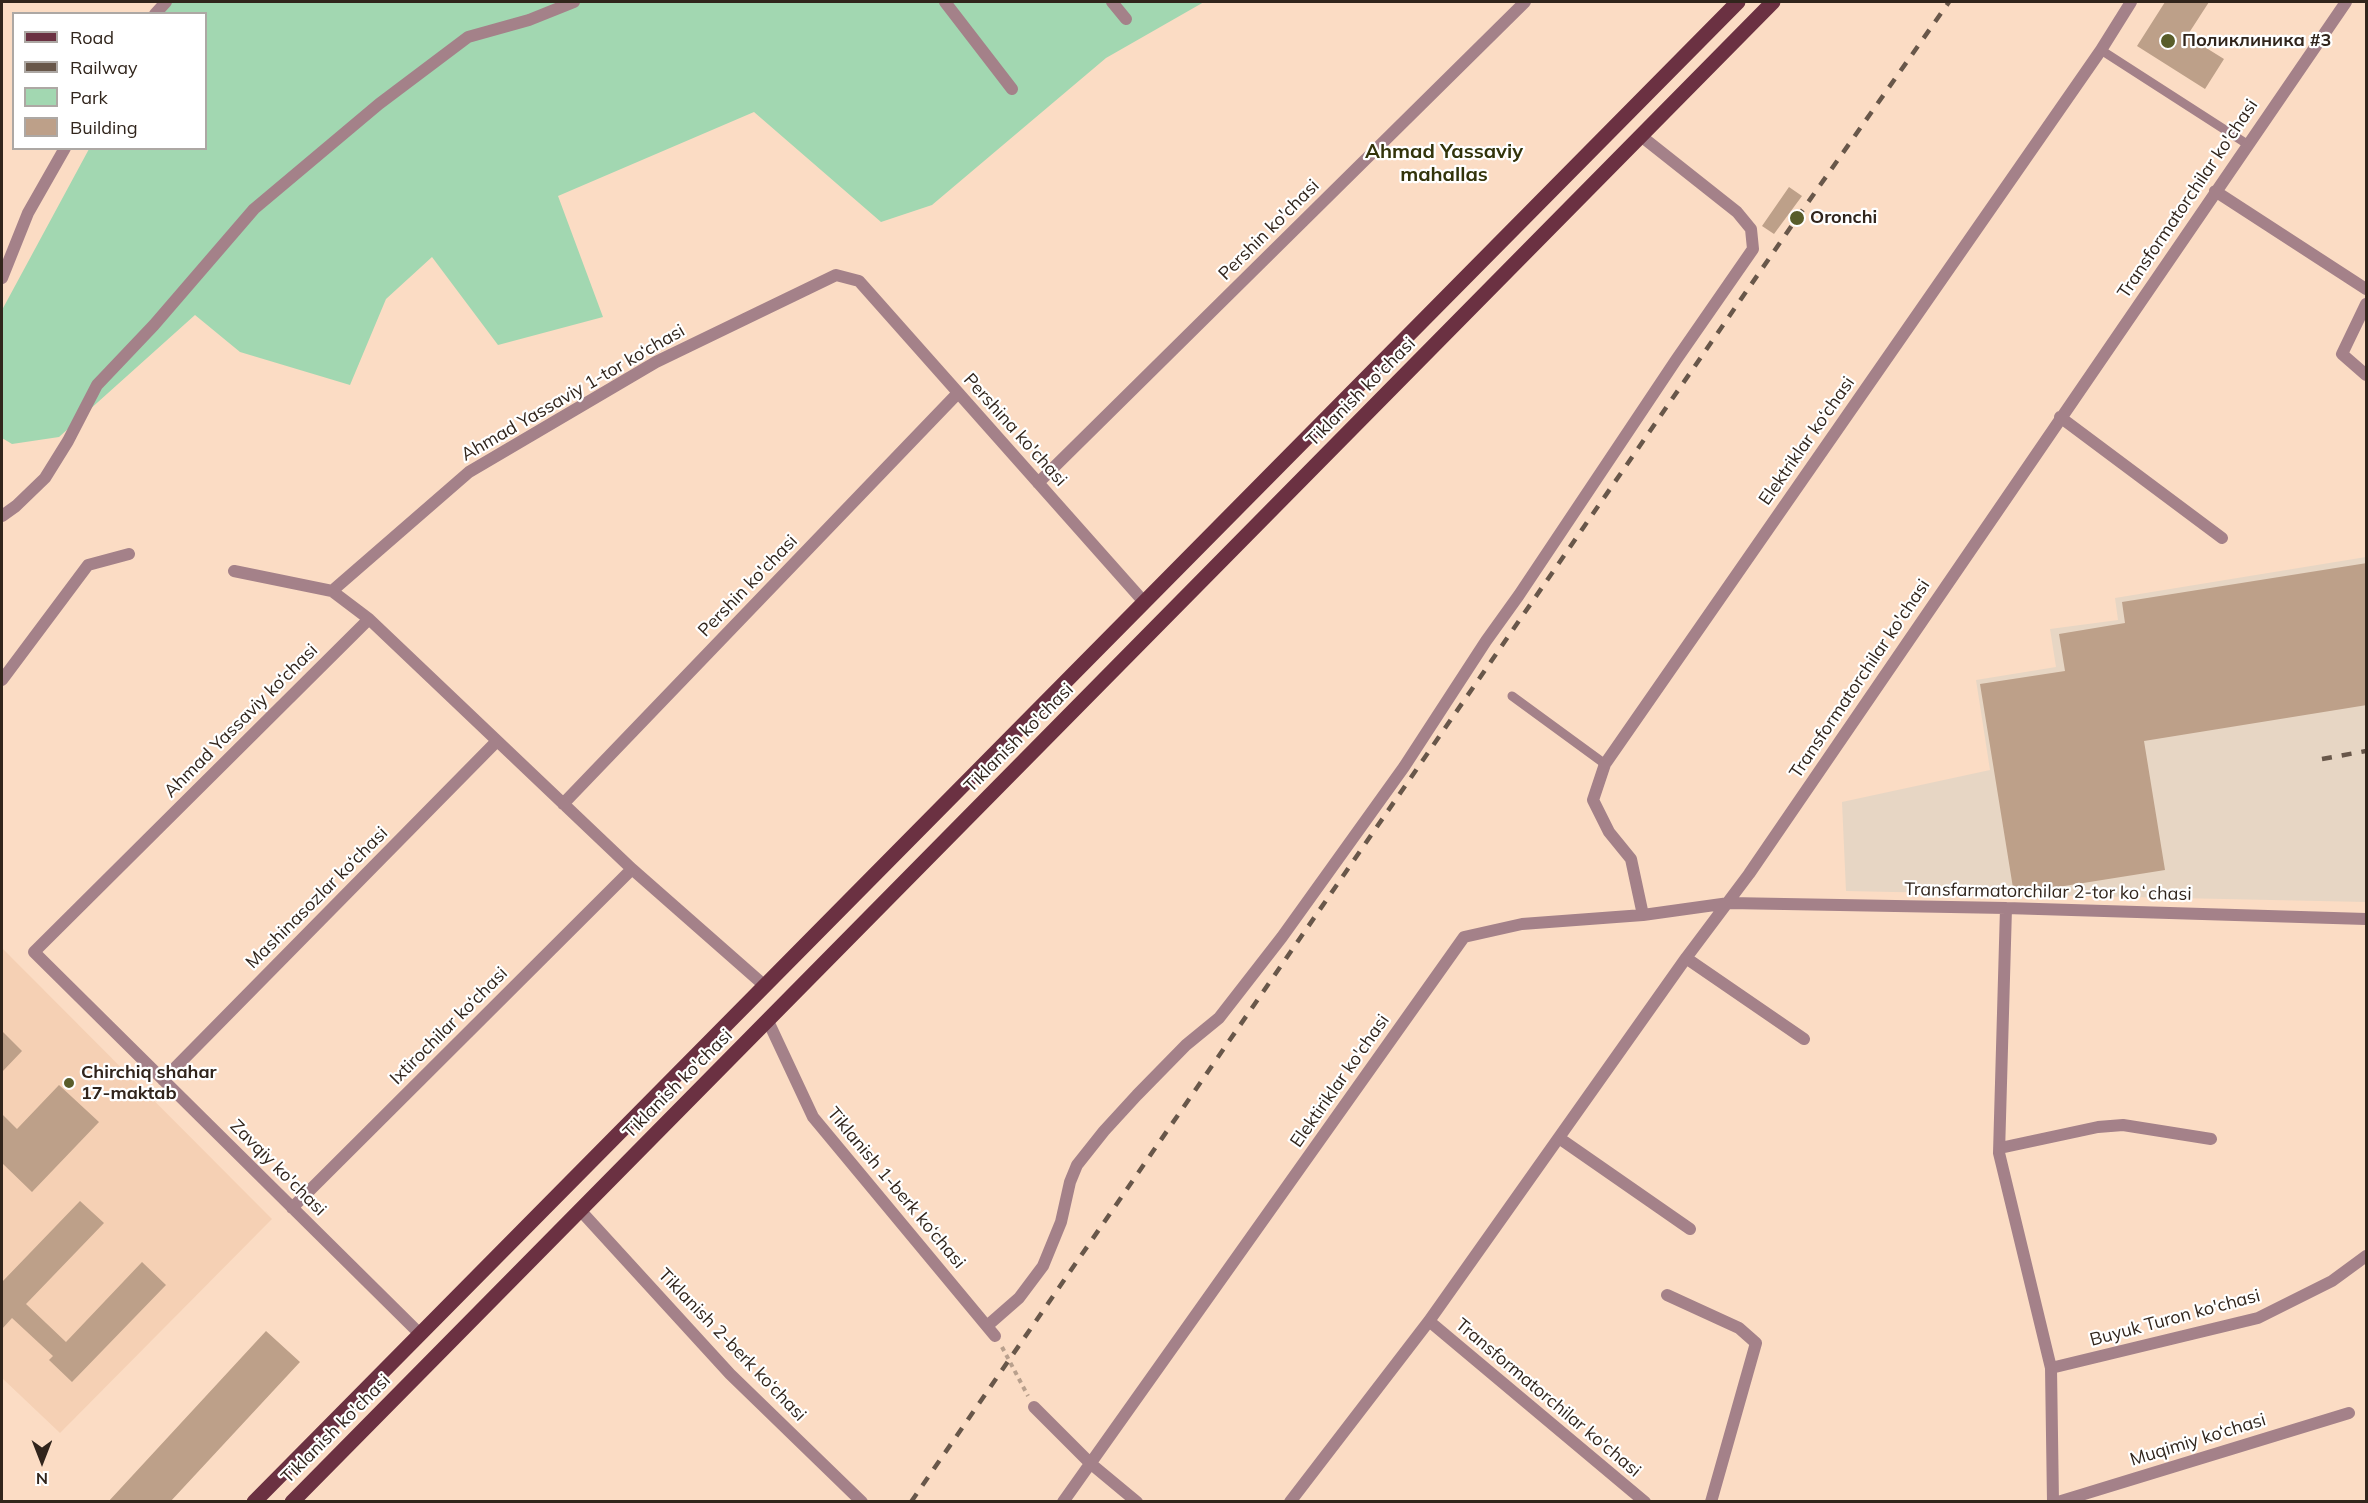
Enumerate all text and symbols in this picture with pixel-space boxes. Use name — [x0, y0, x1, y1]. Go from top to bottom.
legend — [12, 12, 207, 150]
text: Road — [70, 26, 114, 49]
place label: Поликлиника #3 — [2182, 30, 2331, 52]
marker: Поликлиника #3 — [2159, 32, 2177, 50]
text: Railway — [70, 56, 138, 79]
text: Park — [70, 86, 108, 109]
street label: Transformatorchilar ko'chasi — [2113, 95, 2263, 303]
text: Building — [70, 116, 138, 139]
district label: Ahmad Yassaviy mahallas — [1365, 140, 1523, 187]
street label: Pershin ko'chasi — [1214, 175, 1324, 285]
place label: Oronchi — [1810, 207, 1877, 229]
marker: Oronchi — [1788, 209, 1806, 227]
street label: Ahmad Yassaviy 1-tor ko‘chasi — [457, 320, 689, 466]
street label: Tiklanish ko'chasi — [1302, 333, 1420, 451]
street label: Pershina ko'chasi — [959, 369, 1071, 491]
street label: Elektriklar ko‘chasi — [1755, 373, 1859, 509]
street label: Pershin ko'chasi — [694, 531, 802, 641]
street label: Transformatorchilar ko'chasi — [1785, 575, 1935, 783]
street label: Ahmad Yassaviy ko‘chasi — [160, 640, 322, 802]
street label: Tiklanish ko'chasi — [960, 679, 1078, 797]
street label: Mashinasozlar ko‘chasi — [242, 823, 392, 973]
street label: Transfarmatorchilar 2-tor koʻchasi — [1904, 879, 2192, 905]
street label: Ixtirochilar ko‘chasi — [386, 963, 512, 1089]
street label: Elektiriklar ko'chasi — [1286, 1010, 1394, 1152]
street label: Tiklanish ko'chasi — [619, 1025, 737, 1143]
place label: Chirchiq shahar 17-maktab — [81, 1062, 217, 1104]
marker: Chirchiq shahar 17-maktab — [62, 1076, 76, 1090]
street label: Tiklanish 1-berk ko‘chasi — [822, 1103, 970, 1273]
street label: Zavqiy ko'chasi — [226, 1116, 330, 1220]
street label: Tiklanish 2-berk ko‘chasi — [653, 1264, 811, 1426]
street label: Buyuk Turon ko'chasi — [2088, 1285, 2262, 1351]
street label: Transformatorchilar ko'chasi — [1451, 1314, 1645, 1482]
street label: Tiklanish ko'chasi — [277, 1370, 395, 1488]
street label: Muqimiy ko‘chasi — [2128, 1409, 2268, 1471]
north arrow — [12, 1431, 72, 1491]
text: N — [36, 1469, 48, 1489]

